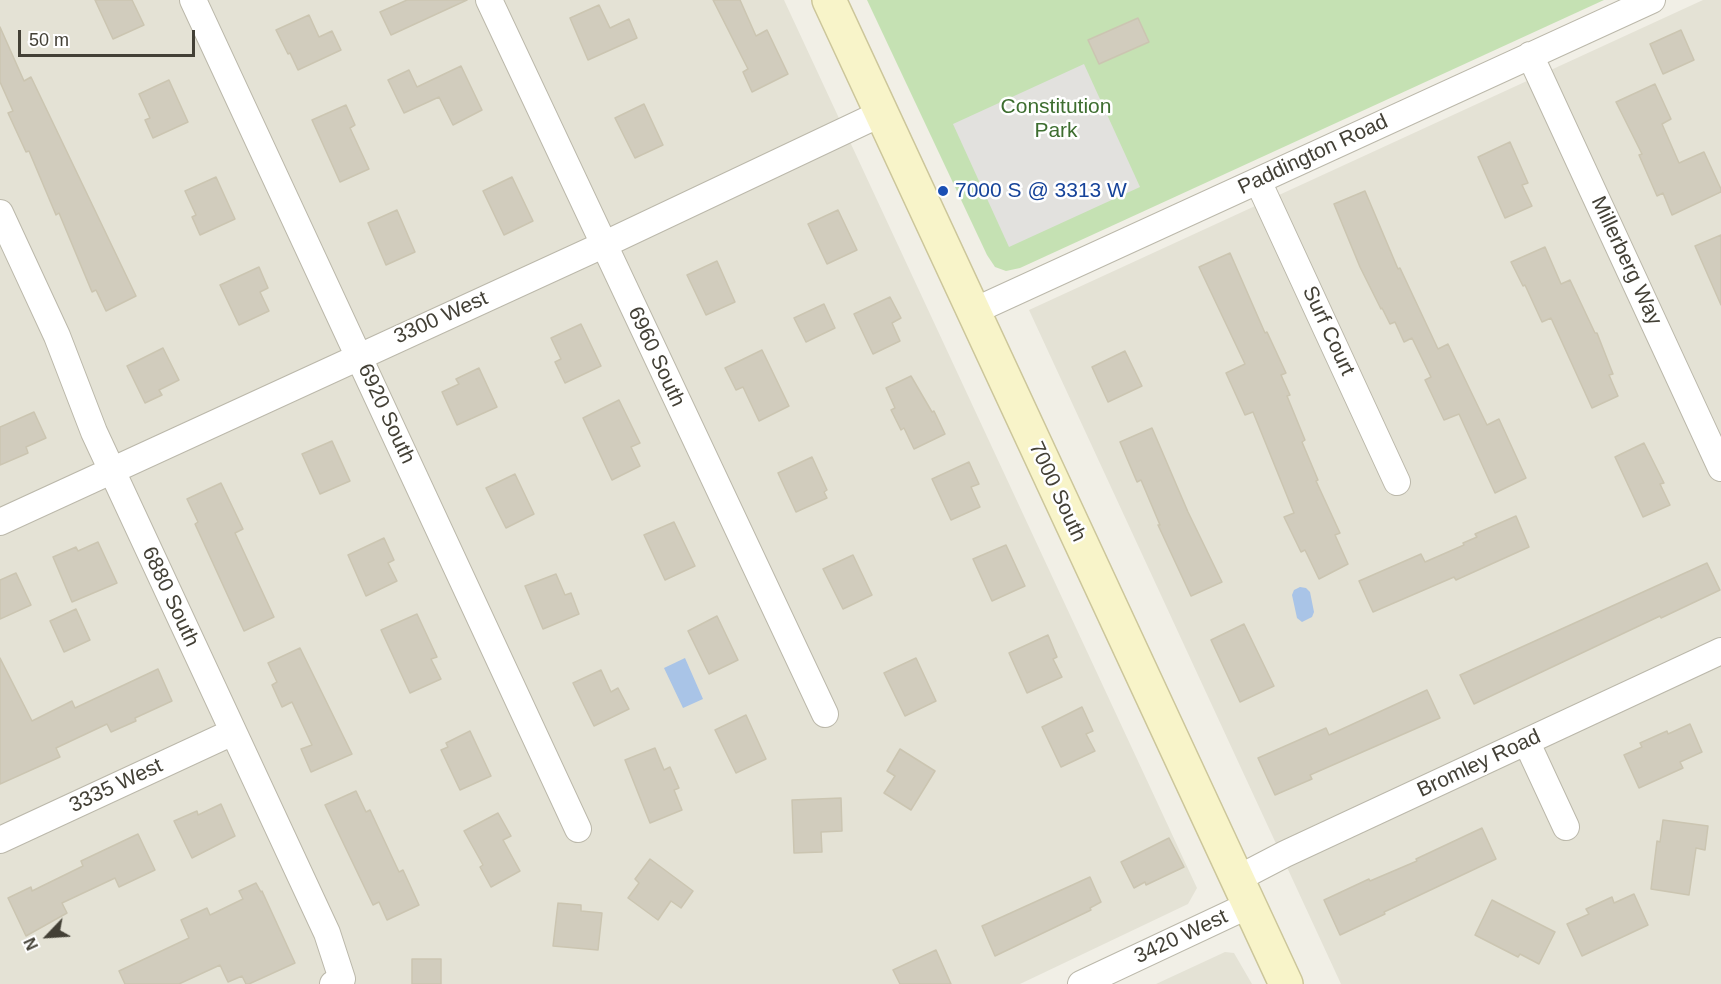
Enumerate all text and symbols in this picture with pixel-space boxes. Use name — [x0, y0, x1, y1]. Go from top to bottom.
scale bar — [21, 18, 198, 56]
text: 50 m — [29, 30, 69, 50]
park label: Constitution Park — [1001, 94, 1111, 144]
street label: Paddington Road — [1234, 109, 1392, 201]
place label: 7000 S @ 3313 W — [955, 178, 1127, 204]
marker: 7000 S @ 3313 W — [936, 184, 950, 198]
street label: Millerberg Way — [1585, 193, 1667, 329]
street label: Surf Court — [1296, 282, 1360, 380]
street label: 3300 West — [390, 286, 492, 350]
street label: 6960 South — [622, 303, 690, 411]
street label: 6920 South — [352, 360, 420, 468]
street label: 7000 South — [1023, 438, 1091, 546]
street label: 6880 South — [136, 543, 204, 651]
street label: Bromley Road — [1413, 724, 1545, 804]
street label: 3335 West — [65, 753, 167, 819]
street label: 3420 West — [1130, 904, 1232, 970]
north arrow — [18, 906, 78, 966]
text: N — [21, 935, 41, 953]

